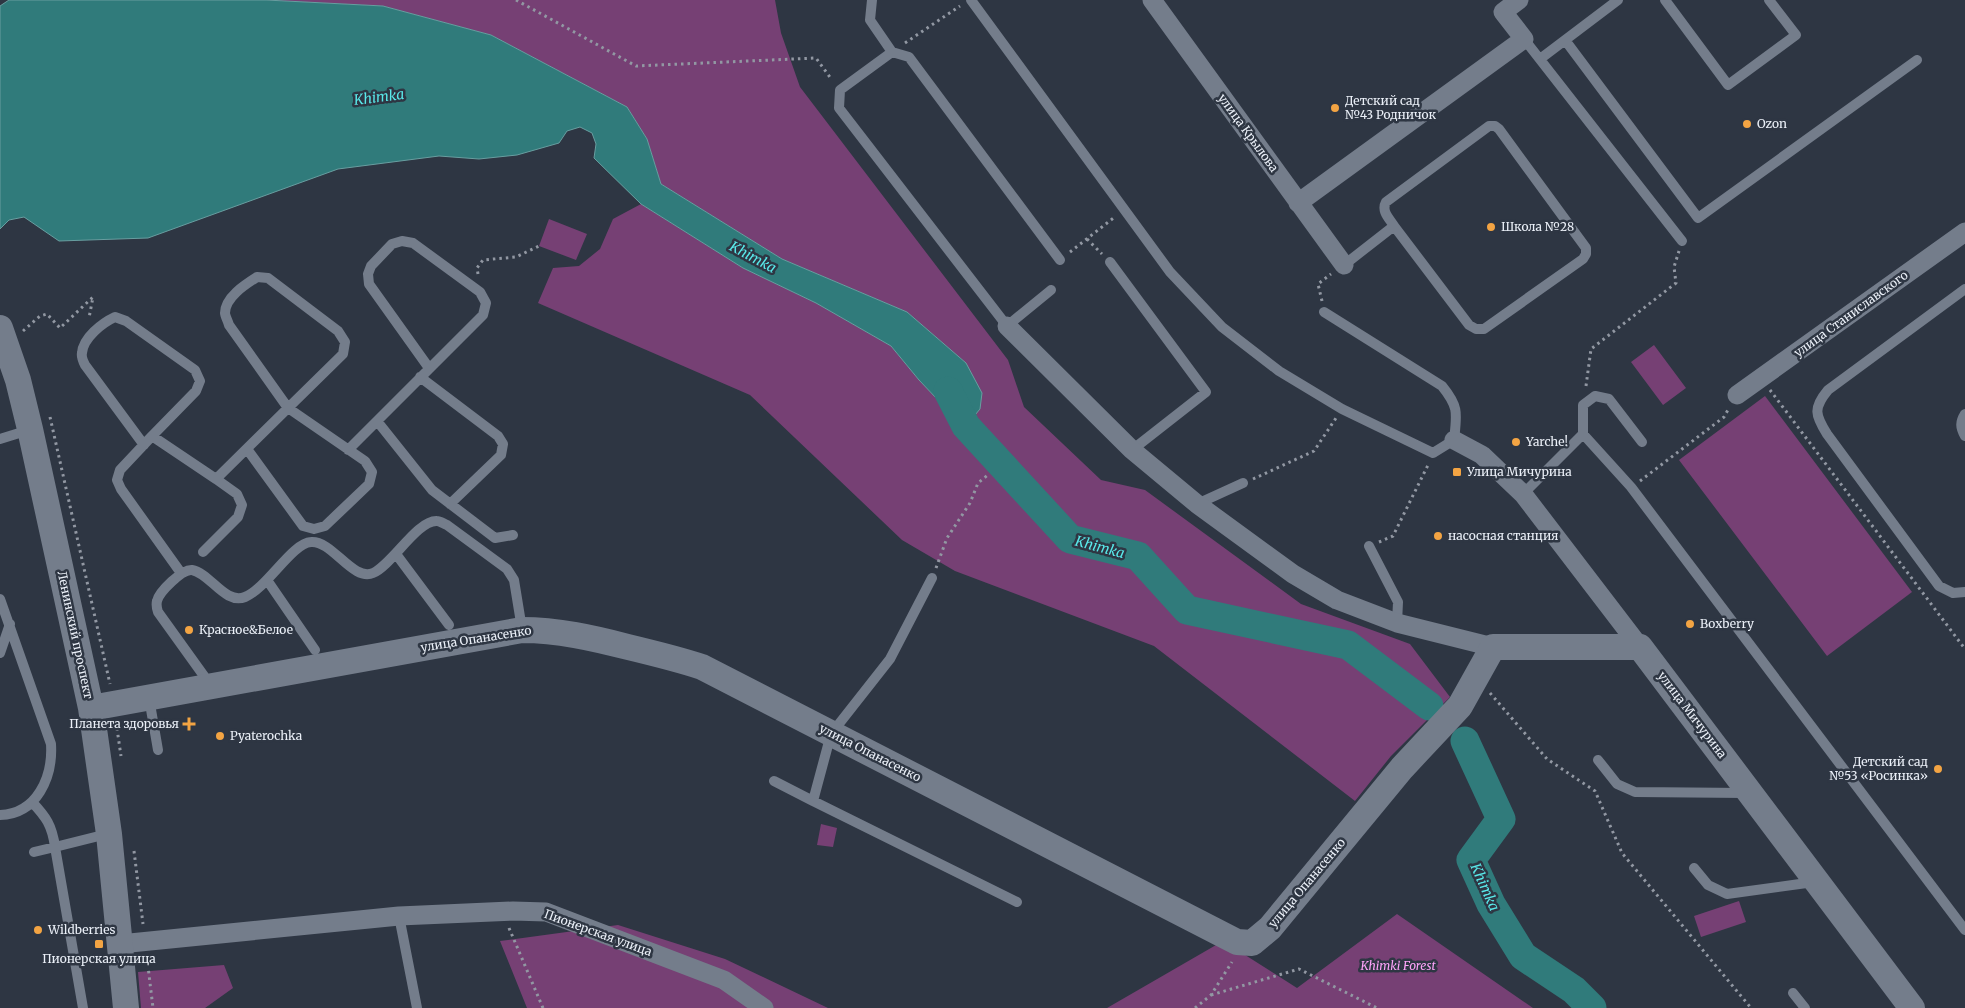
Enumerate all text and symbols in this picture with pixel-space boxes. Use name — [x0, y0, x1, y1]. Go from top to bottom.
water label: Khimka — [352, 85, 405, 109]
street label: улица Крылова — [1215, 91, 1282, 175]
place label: Детский сад №43 Родничок — [1345, 93, 1436, 122]
marker: Детский сад №43 Родничок — [1329, 102, 1341, 114]
place label: Ozon — [1757, 116, 1787, 131]
marker: Ozon — [1741, 118, 1753, 130]
place label: Школа №28 — [1501, 219, 1574, 234]
marker: Школа №28 — [1485, 221, 1497, 233]
water label: Khimka — [726, 237, 779, 277]
street label: улица Станиславского — [1791, 267, 1911, 360]
place label: Yarche! — [1525, 434, 1568, 449]
marker: Yarche! — [1510, 436, 1522, 448]
place label: Улица Мичурина — [1466, 464, 1572, 479]
marker: Улица Мичурина — [1451, 466, 1463, 478]
place label: насосная станция — [1448, 528, 1558, 543]
marker: насосная станция — [1432, 530, 1444, 542]
water label: Khimka — [1072, 532, 1127, 562]
street label: Ленинский проспект — [55, 570, 96, 700]
place label: Boxberry — [1700, 616, 1754, 631]
marker: Boxberry — [1684, 618, 1696, 630]
place label: Красное&Белое — [199, 622, 293, 637]
street label: улица Опанасенко — [419, 622, 532, 655]
marker: Красное&Белое — [183, 624, 195, 636]
street label: улица Мичурина — [1655, 668, 1730, 761]
place label: Планета здоровья — [69, 716, 179, 731]
marker: Планета здоровья — [183, 718, 195, 730]
street label: улица Опанасенко — [817, 720, 924, 785]
place label: Pyaterochka — [230, 728, 303, 743]
marker: Pyaterochka — [214, 730, 226, 742]
place label: Детский сад №53 «Росинка» — [1829, 754, 1928, 783]
marker: Детский сад №53 «Росинка» — [1932, 763, 1944, 775]
street label: улица Опанасенко — [1265, 835, 1348, 930]
water label: Khimka — [1466, 859, 1503, 914]
street label: Пионерская улица — [542, 906, 655, 959]
place label: Wildberries — [47, 922, 116, 937]
marker: Wildberries — [32, 924, 44, 936]
marker: Пионерская улица — [93, 938, 105, 950]
place label: Пионерская улица — [42, 951, 156, 966]
park label: Khimki Forest — [1359, 958, 1436, 973]

